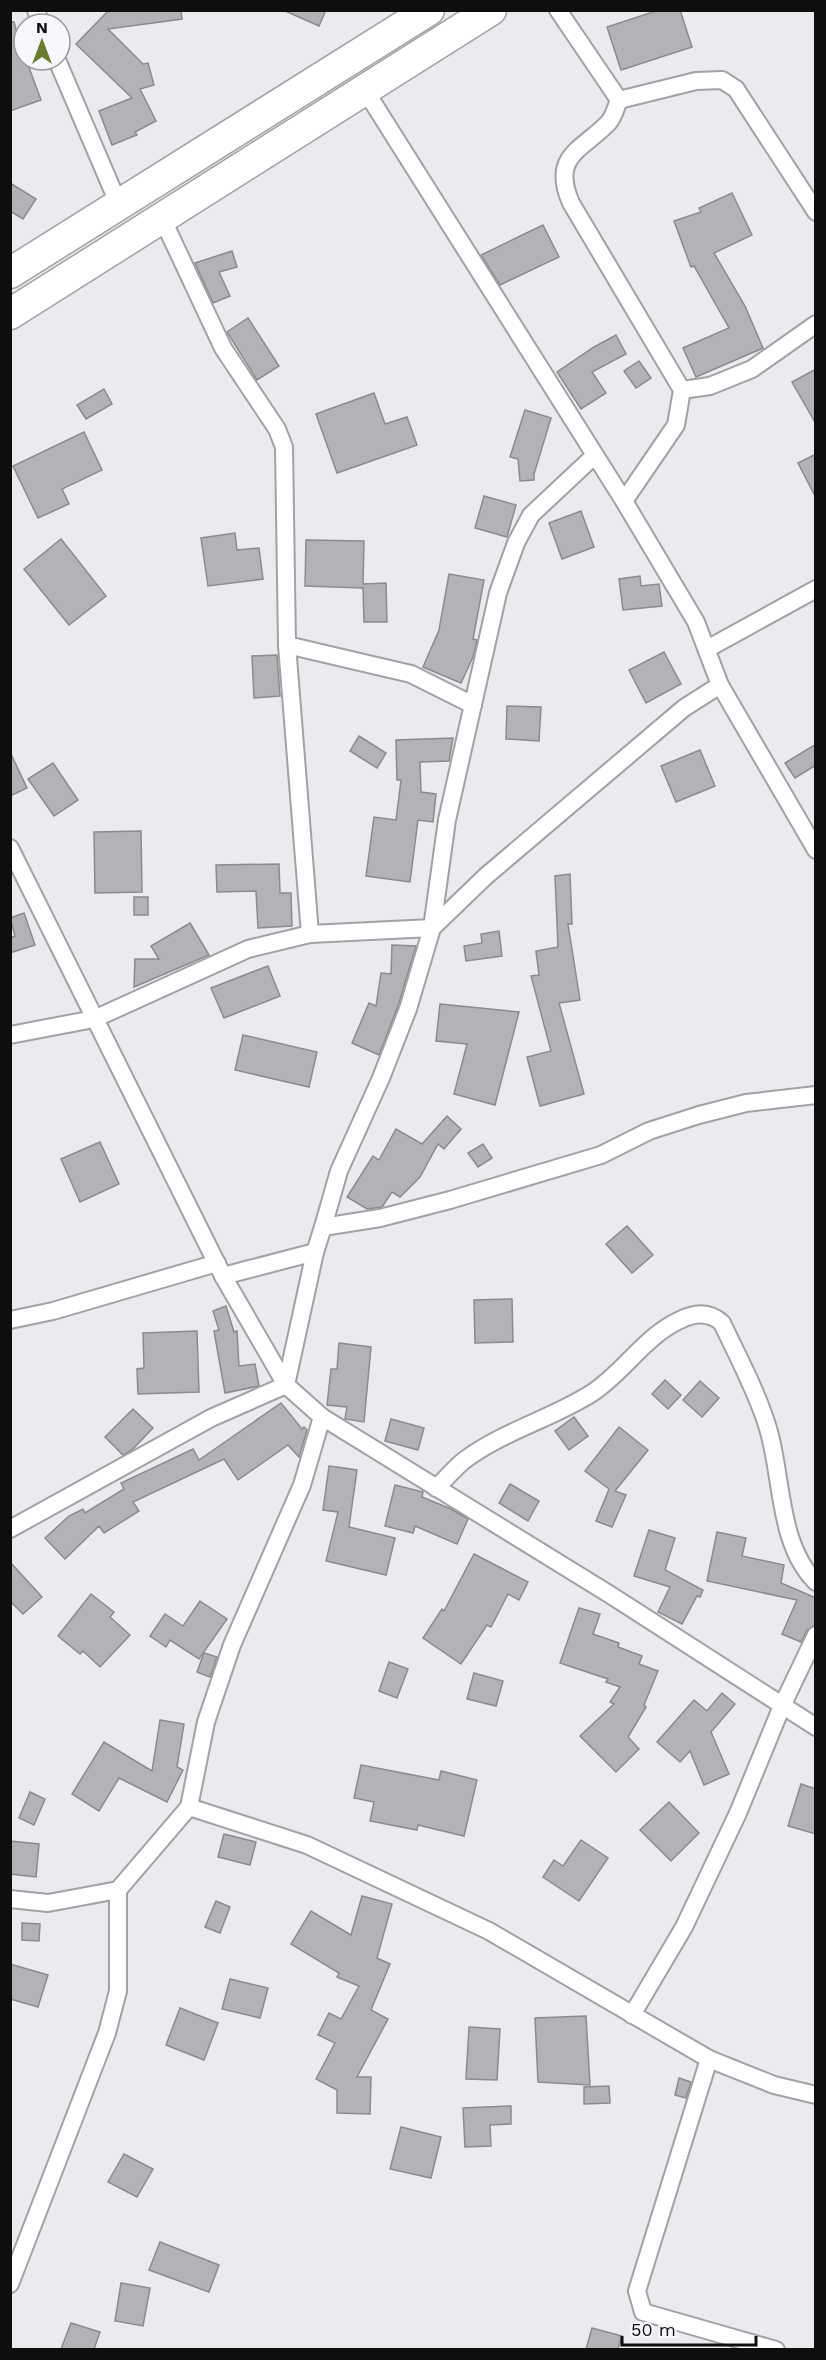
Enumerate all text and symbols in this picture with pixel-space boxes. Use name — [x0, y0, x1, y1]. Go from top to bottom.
north arrow — [12, 12, 72, 72]
text: N — [36, 18, 48, 37]
scale bar — [622, 2309, 756, 2347]
text: 50 m — [631, 2319, 676, 2340]

